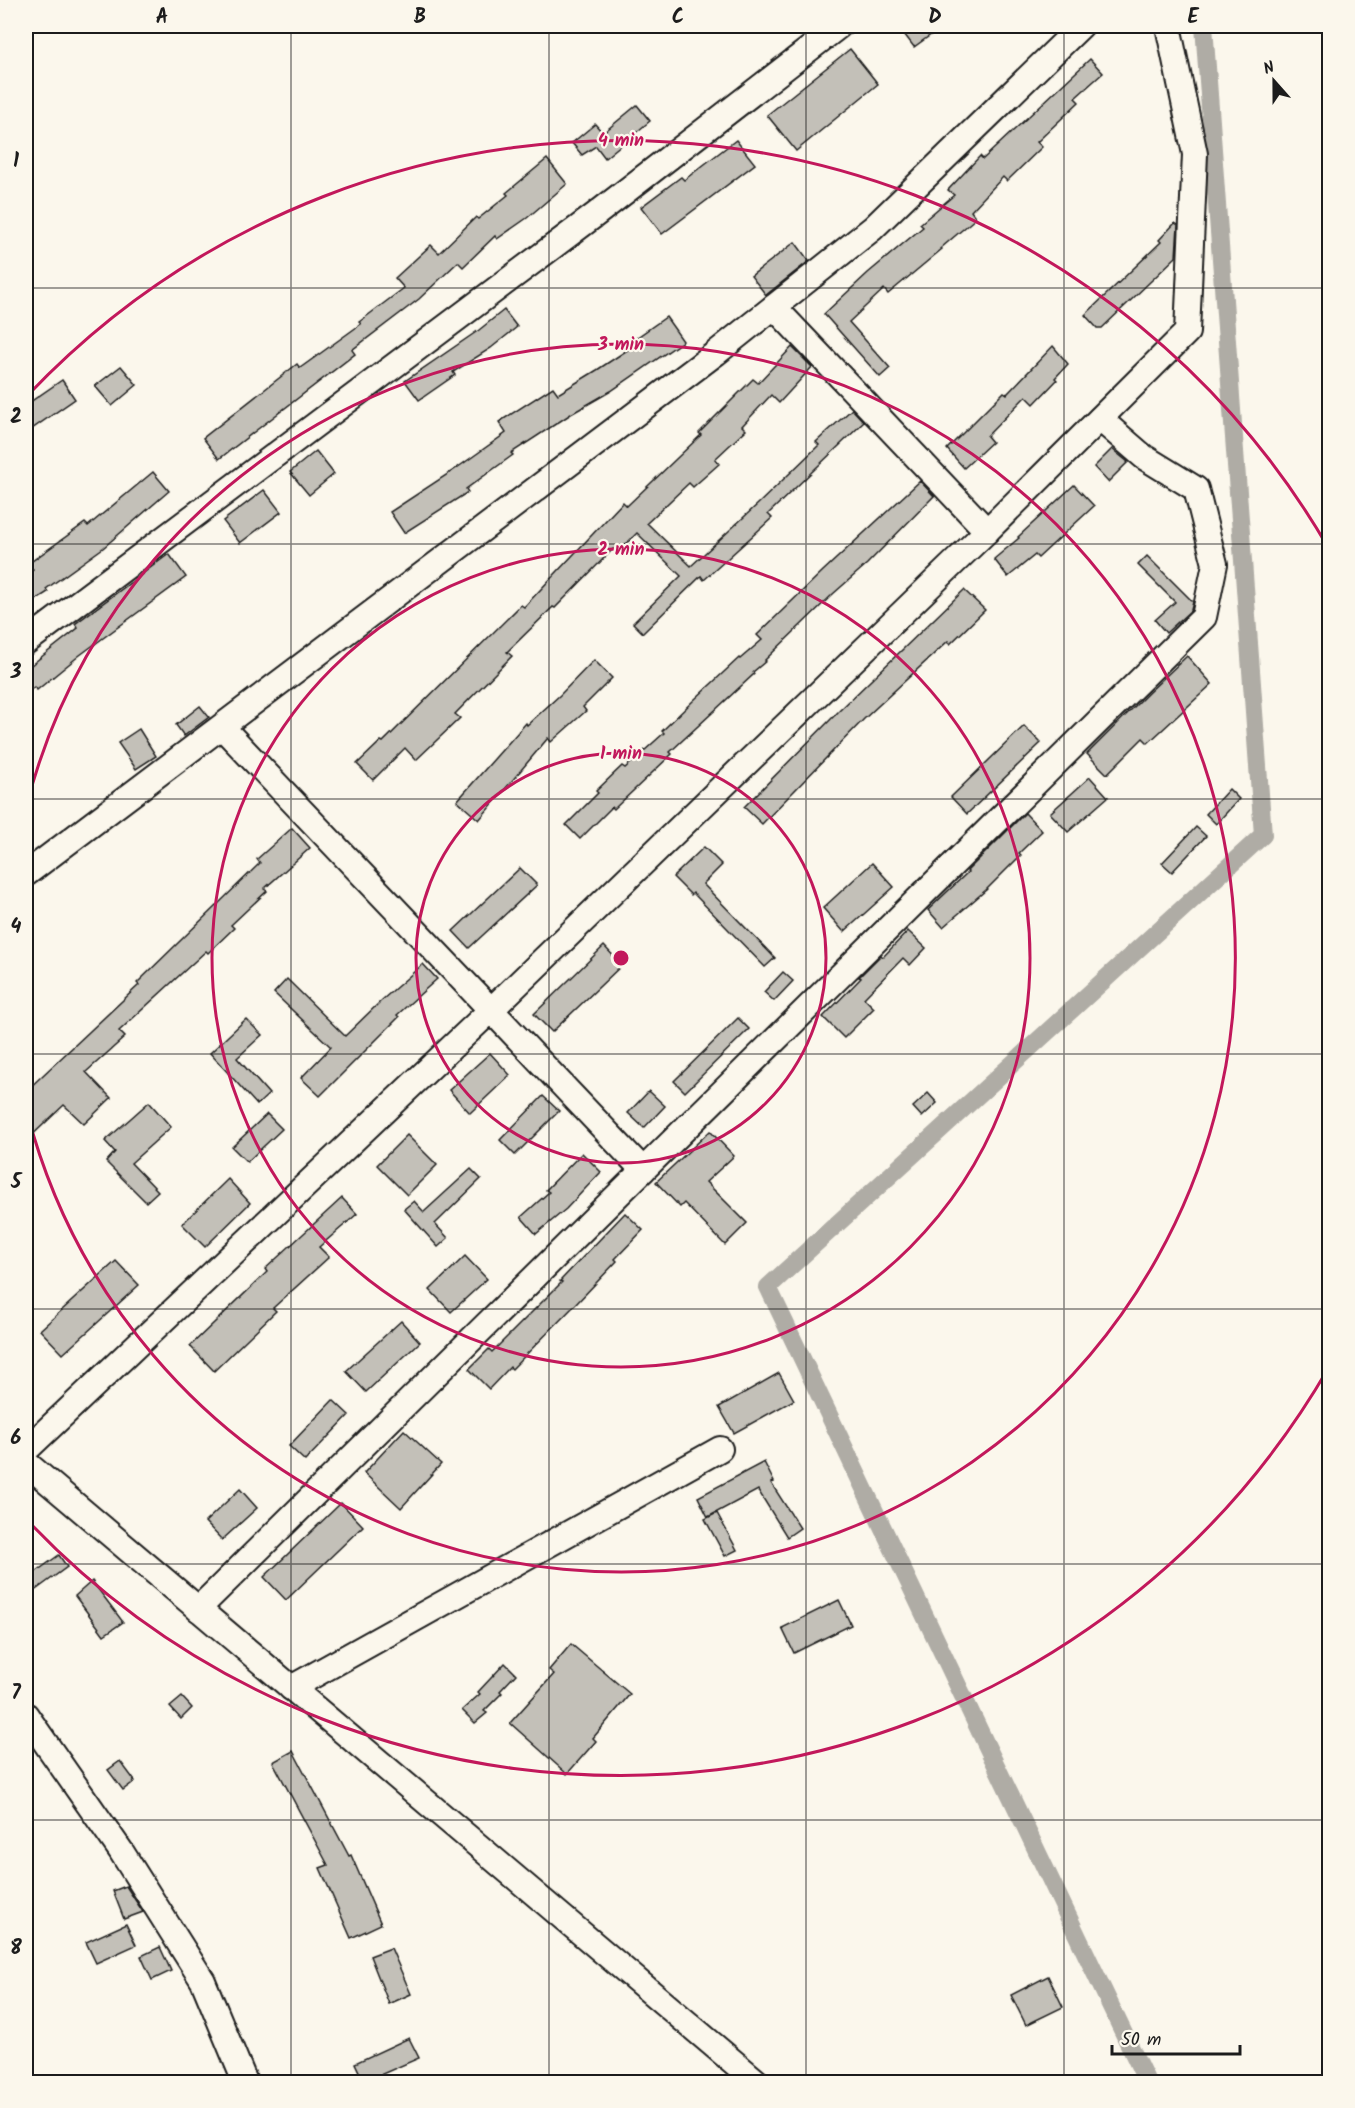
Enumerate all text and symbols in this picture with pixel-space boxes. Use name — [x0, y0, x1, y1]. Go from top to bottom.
text: A — [156, 2, 168, 34]
text: B — [414, 2, 426, 34]
text: C — [672, 2, 684, 34]
text: D — [928, 2, 942, 34]
text: E — [1187, 2, 1199, 34]
north arrow — [1244, 51, 1304, 111]
text: N — [1260, 55, 1278, 82]
text: 4 min — [598, 127, 644, 156]
text: 1 — [13, 146, 19, 178]
text: 3 min — [597, 331, 644, 360]
text: 2 — [10, 402, 22, 434]
text: 2 min — [598, 536, 644, 565]
text: 3 — [10, 657, 22, 689]
text: 1 min — [600, 740, 642, 769]
text: 4 — [11, 912, 22, 944]
centre of rings — [611, 948, 631, 968]
text: 5 — [10, 1167, 23, 1199]
text: 6 — [11, 1423, 22, 1455]
text: 7 — [11, 1678, 21, 1710]
text: 8 — [10, 1933, 22, 1965]
scale bar — [1112, 2018, 1240, 2056]
text: 50 m — [1121, 2026, 1161, 2055]

